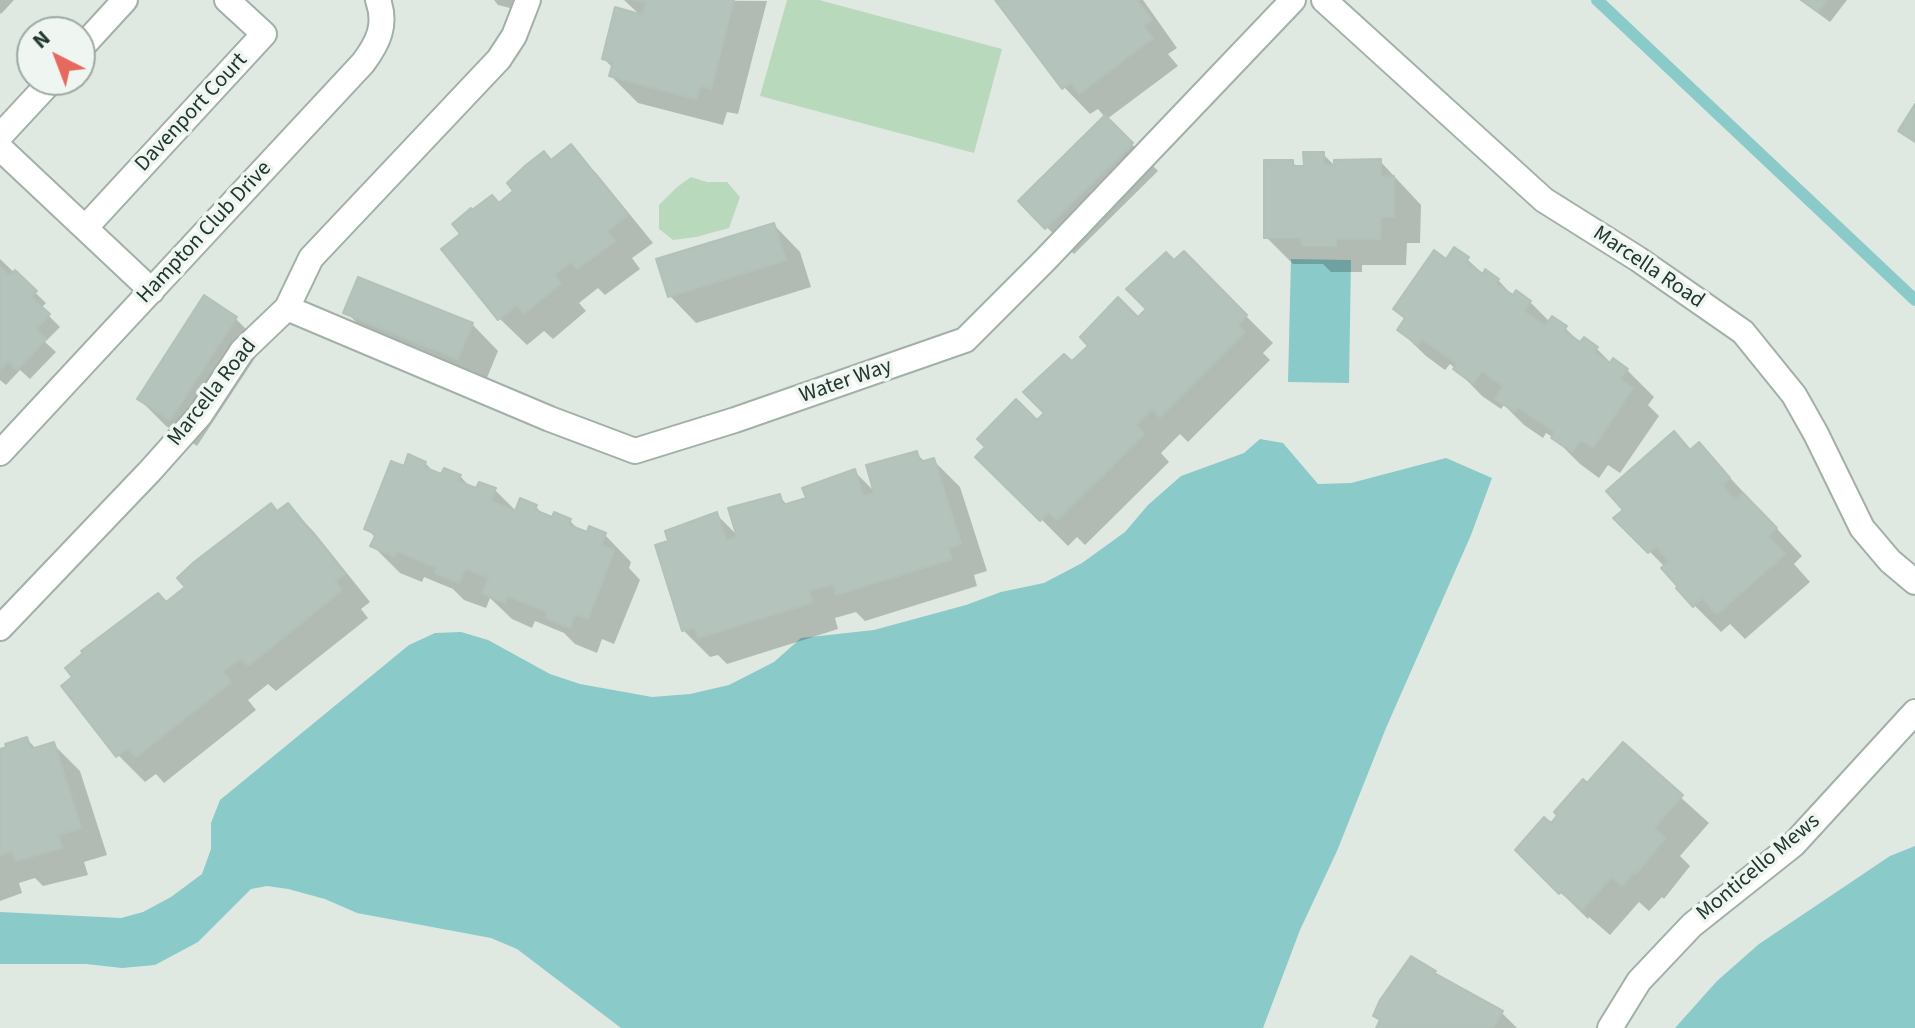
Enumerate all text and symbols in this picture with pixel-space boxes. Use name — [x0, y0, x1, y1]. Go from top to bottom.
north arrow — [16, 16, 96, 96]
text: N — [25, 23, 57, 56]
street label: Davenport Court — [130, 48, 254, 178]
street label: Hampton Club Drive — [132, 156, 278, 310]
street label: Marcella Road — [1587, 221, 1709, 315]
street label: Marcella Road — [163, 334, 263, 452]
street label: Water Way — [796, 354, 896, 410]
street label: Monticello Mews — [1692, 809, 1826, 927]

